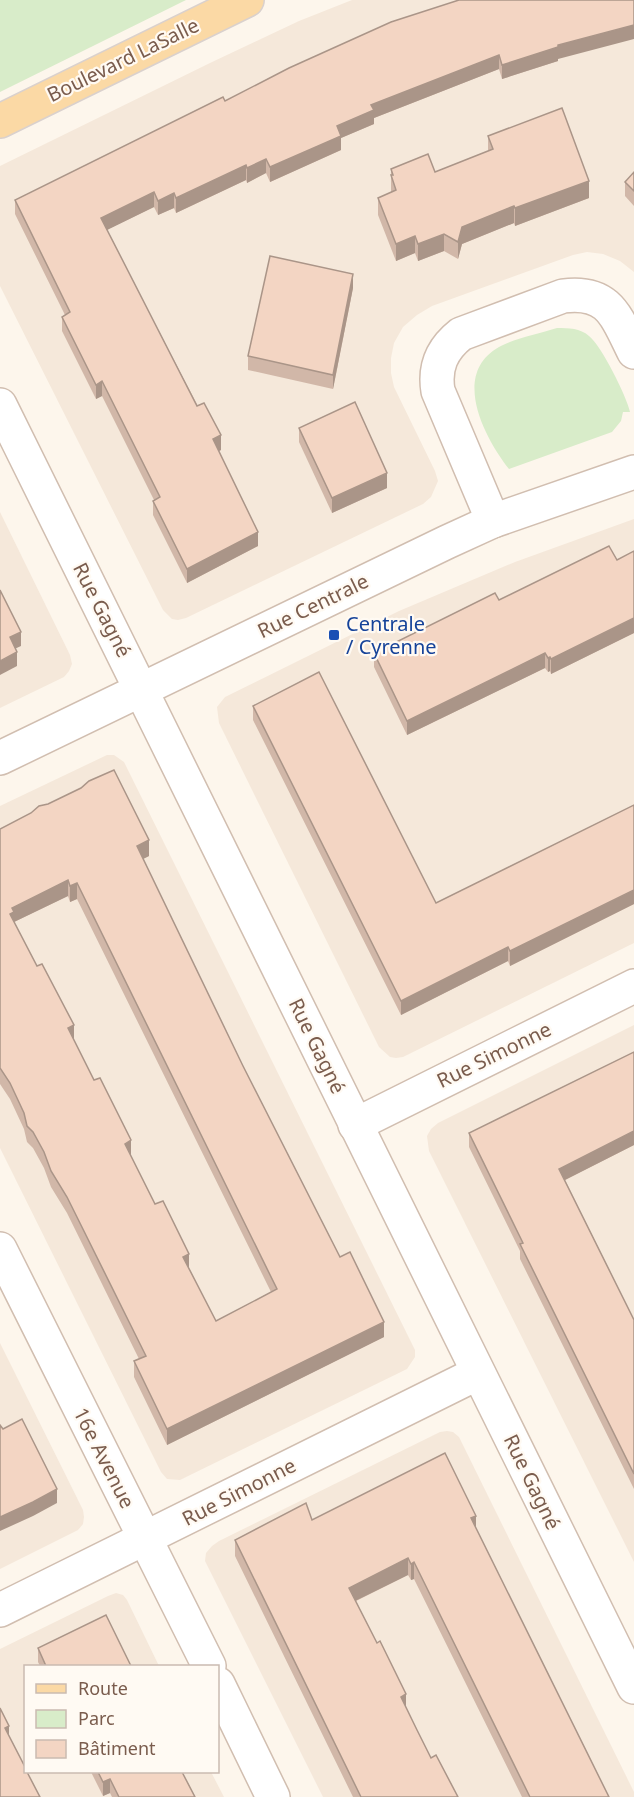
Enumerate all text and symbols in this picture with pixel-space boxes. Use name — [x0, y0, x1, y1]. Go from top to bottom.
street label: Boulevard LaSalle — [42, 11, 203, 108]
street label: Rue Gagné — [67, 558, 138, 662]
street label: Rue Centrale — [253, 567, 373, 644]
place label: Centrale / Cyrenne — [346, 610, 437, 660]
marker: Centrale / Cyrenne — [327, 628, 341, 642]
street label: Rue Gagné — [283, 994, 352, 1098]
street label: Rue Simonne — [432, 1015, 556, 1094]
street label: 16e Avenue — [68, 1403, 141, 1513]
street label: Rue Gagné — [498, 1430, 567, 1534]
street label: Rue Simonne — [177, 1451, 300, 1532]
legend — [24, 1665, 219, 1773]
text: Route — [78, 1676, 128, 1700]
text: Parc — [78, 1706, 115, 1730]
text: Bâtiment — [78, 1736, 156, 1760]

